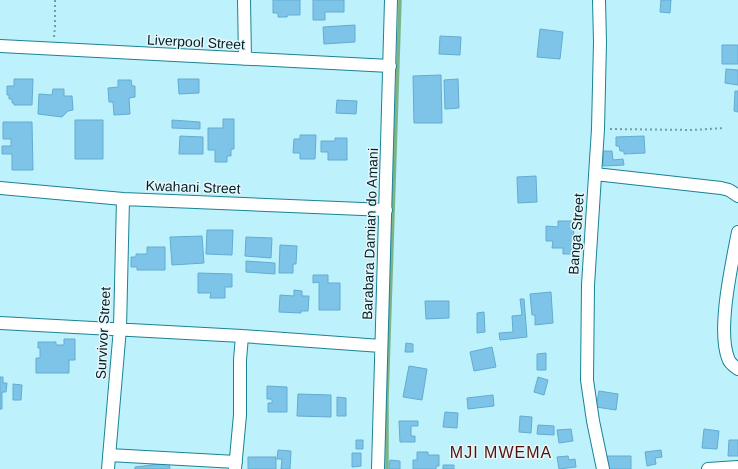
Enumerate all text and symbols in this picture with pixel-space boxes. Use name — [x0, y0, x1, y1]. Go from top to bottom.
street label: Liverpool Street — [147, 31, 245, 53]
street label: Barabara Damian do Amani — [359, 148, 381, 320]
street label: Kwahani Street — [145, 177, 241, 197]
street label: Banga Street — [565, 193, 587, 275]
street label: Survivor Street — [93, 286, 113, 380]
district label: MJI MWEMA — [450, 444, 552, 461]

